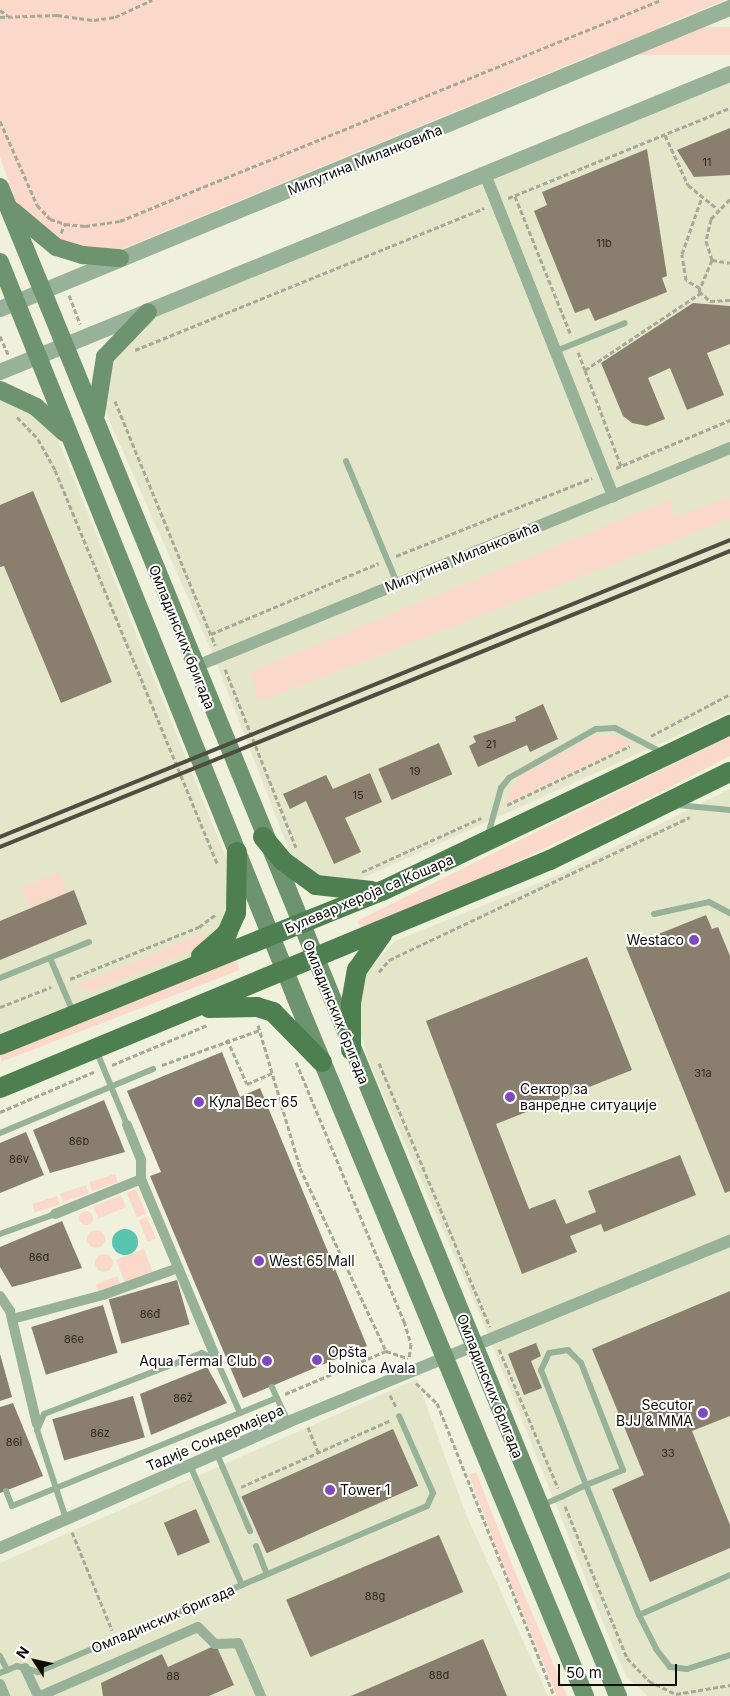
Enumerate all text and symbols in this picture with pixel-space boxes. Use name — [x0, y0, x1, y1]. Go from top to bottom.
street label: Милутина Миланковића — [285, 121, 445, 199]
house number: 11 — [703, 155, 711, 169]
house number: 11b — [596, 236, 612, 250]
street label: Милутина Миланковића — [382, 518, 542, 596]
street label: Омладинских бригада — [145, 562, 219, 712]
house number: 21 — [485, 737, 497, 751]
house number: 19 — [409, 764, 421, 778]
house number: 15 — [352, 788, 364, 802]
street label: Булевар хероја са Кошара — [282, 851, 456, 937]
place label: Westaco — [626, 932, 684, 948]
marker: Westaco — [688, 934, 700, 946]
street label: Омладинских бригада — [299, 937, 373, 1087]
house number: 31a — [694, 1066, 712, 1080]
place label: Сектор за ванредне ситуације — [520, 1081, 657, 1114]
marker: Сектор за ванредне ситуације — [504, 1091, 516, 1103]
place label: Кула Вест 65 — [209, 1094, 298, 1110]
marker: Кула Вест 65 — [193, 1096, 205, 1108]
house number: 86b — [69, 1134, 89, 1148]
house number: 86v — [9, 1152, 29, 1166]
house number: 86d — [29, 1250, 49, 1264]
place label: West 65 Mall — [269, 1253, 355, 1269]
marker: West 65 Mall — [253, 1255, 265, 1267]
house number: 86đ — [140, 1307, 160, 1321]
street label: Омладинских бригада — [453, 1311, 527, 1461]
house number: 86e — [64, 1332, 84, 1346]
place label: Opšta bolnica Avala — [328, 1344, 416, 1376]
place label: Aqua Termal Club — [139, 1353, 257, 1369]
marker: Opšta bolnica Avala — [310, 1353, 324, 1367]
marker: Aqua Termal Club — [261, 1355, 273, 1367]
house number: 86ž — [173, 1391, 193, 1405]
place label: Secutor BJJ & MMA — [616, 1397, 693, 1430]
street label: Тадије Сондермајера — [144, 1401, 286, 1475]
marker: Secutor BJJ & MMA — [697, 1407, 709, 1419]
house number: 86z — [90, 1426, 110, 1440]
house number: 86i — [6, 1435, 22, 1449]
house number: 33 — [661, 1446, 675, 1460]
place label: Tower 1 — [340, 1482, 390, 1498]
marker: Tower 1 — [324, 1484, 336, 1496]
street label: Омладинских бригада — [89, 1581, 237, 1657]
house number: 88g — [365, 1589, 385, 1603]
north arrow — [10, 1636, 60, 1686]
text: N — [12, 1643, 32, 1661]
scale bar — [560, 1654, 679, 1686]
text: 50 m — [566, 1663, 602, 1682]
house number: 88d — [429, 1668, 449, 1682]
house number: 88 — [166, 1669, 180, 1683]

